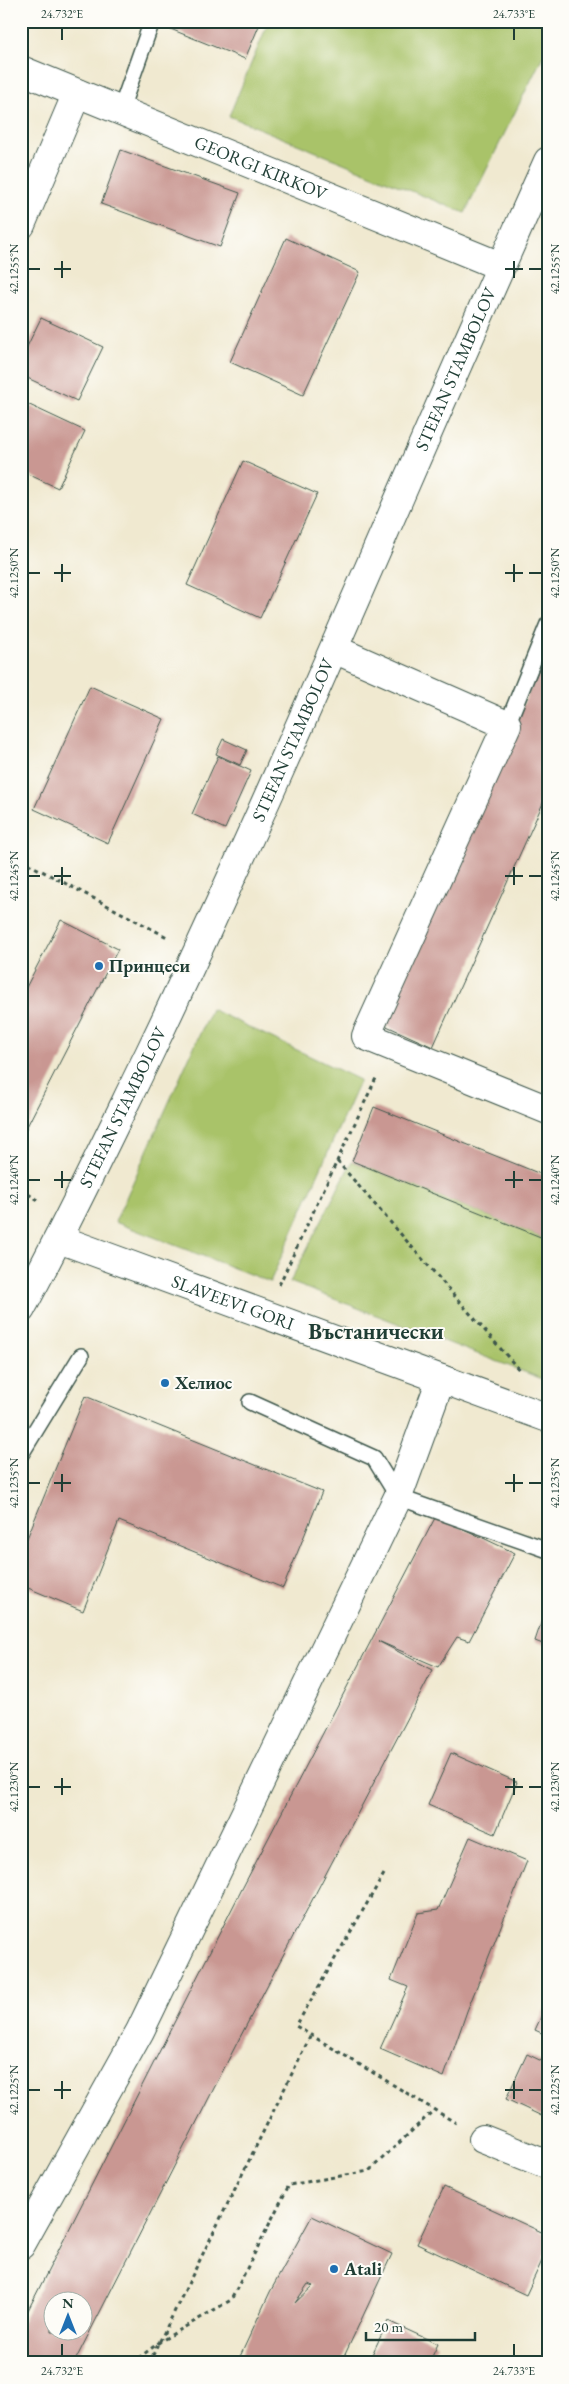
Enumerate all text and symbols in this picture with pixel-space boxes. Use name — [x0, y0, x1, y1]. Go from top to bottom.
text: 24.732°E — [41, 6, 83, 22]
text: 24.733°E — [493, 6, 535, 22]
street label: GEORGI KIRKOV — [191, 130, 332, 205]
text: 42.1255°N — [6, 243, 22, 294]
text: 42.1255°N — [547, 243, 563, 294]
street label: STEFAN STAMBOLOV — [409, 282, 502, 454]
text: 42.1250°N — [6, 547, 22, 598]
text: 42.1250°N — [547, 547, 563, 598]
street label: STEFAN STAMBOLOV — [246, 654, 339, 825]
text: 42.1245°N — [6, 850, 22, 901]
text: 42.1245°N — [547, 850, 563, 901]
place label: Принцеси — [109, 954, 190, 977]
marker: Принцеси — [93, 960, 105, 972]
street label: STEFAN STAMBOLOV — [74, 1022, 172, 1192]
text: 42.1240°N — [6, 1154, 22, 1205]
text: 42.1240°N — [547, 1154, 563, 1205]
street label: SLAVEEVI GORI — [168, 1269, 297, 1335]
district label: Въстанически — [308, 1317, 444, 1346]
place label: Хелиос — [174, 1371, 233, 1394]
marker: Хелиос — [159, 1377, 171, 1389]
text: 42.1235°N — [6, 1457, 22, 1508]
text: 42.1235°N — [547, 1457, 563, 1508]
text: 42.1230°N — [6, 1761, 22, 1812]
text: 42.1230°N — [547, 1761, 563, 1812]
text: 42.1225°N — [6, 2064, 22, 2115]
text: 42.1225°N — [547, 2064, 563, 2115]
place label: Atali — [343, 2257, 383, 2280]
marker: Atali — [328, 2263, 340, 2275]
north arrow — [42, 2292, 92, 2342]
text: N — [62, 2294, 74, 2312]
scale bar — [366, 2309, 475, 2341]
text: 20 m — [374, 2317, 403, 2336]
text: 24.732°E — [41, 2363, 83, 2379]
text: 24.733°E — [493, 2363, 535, 2379]

